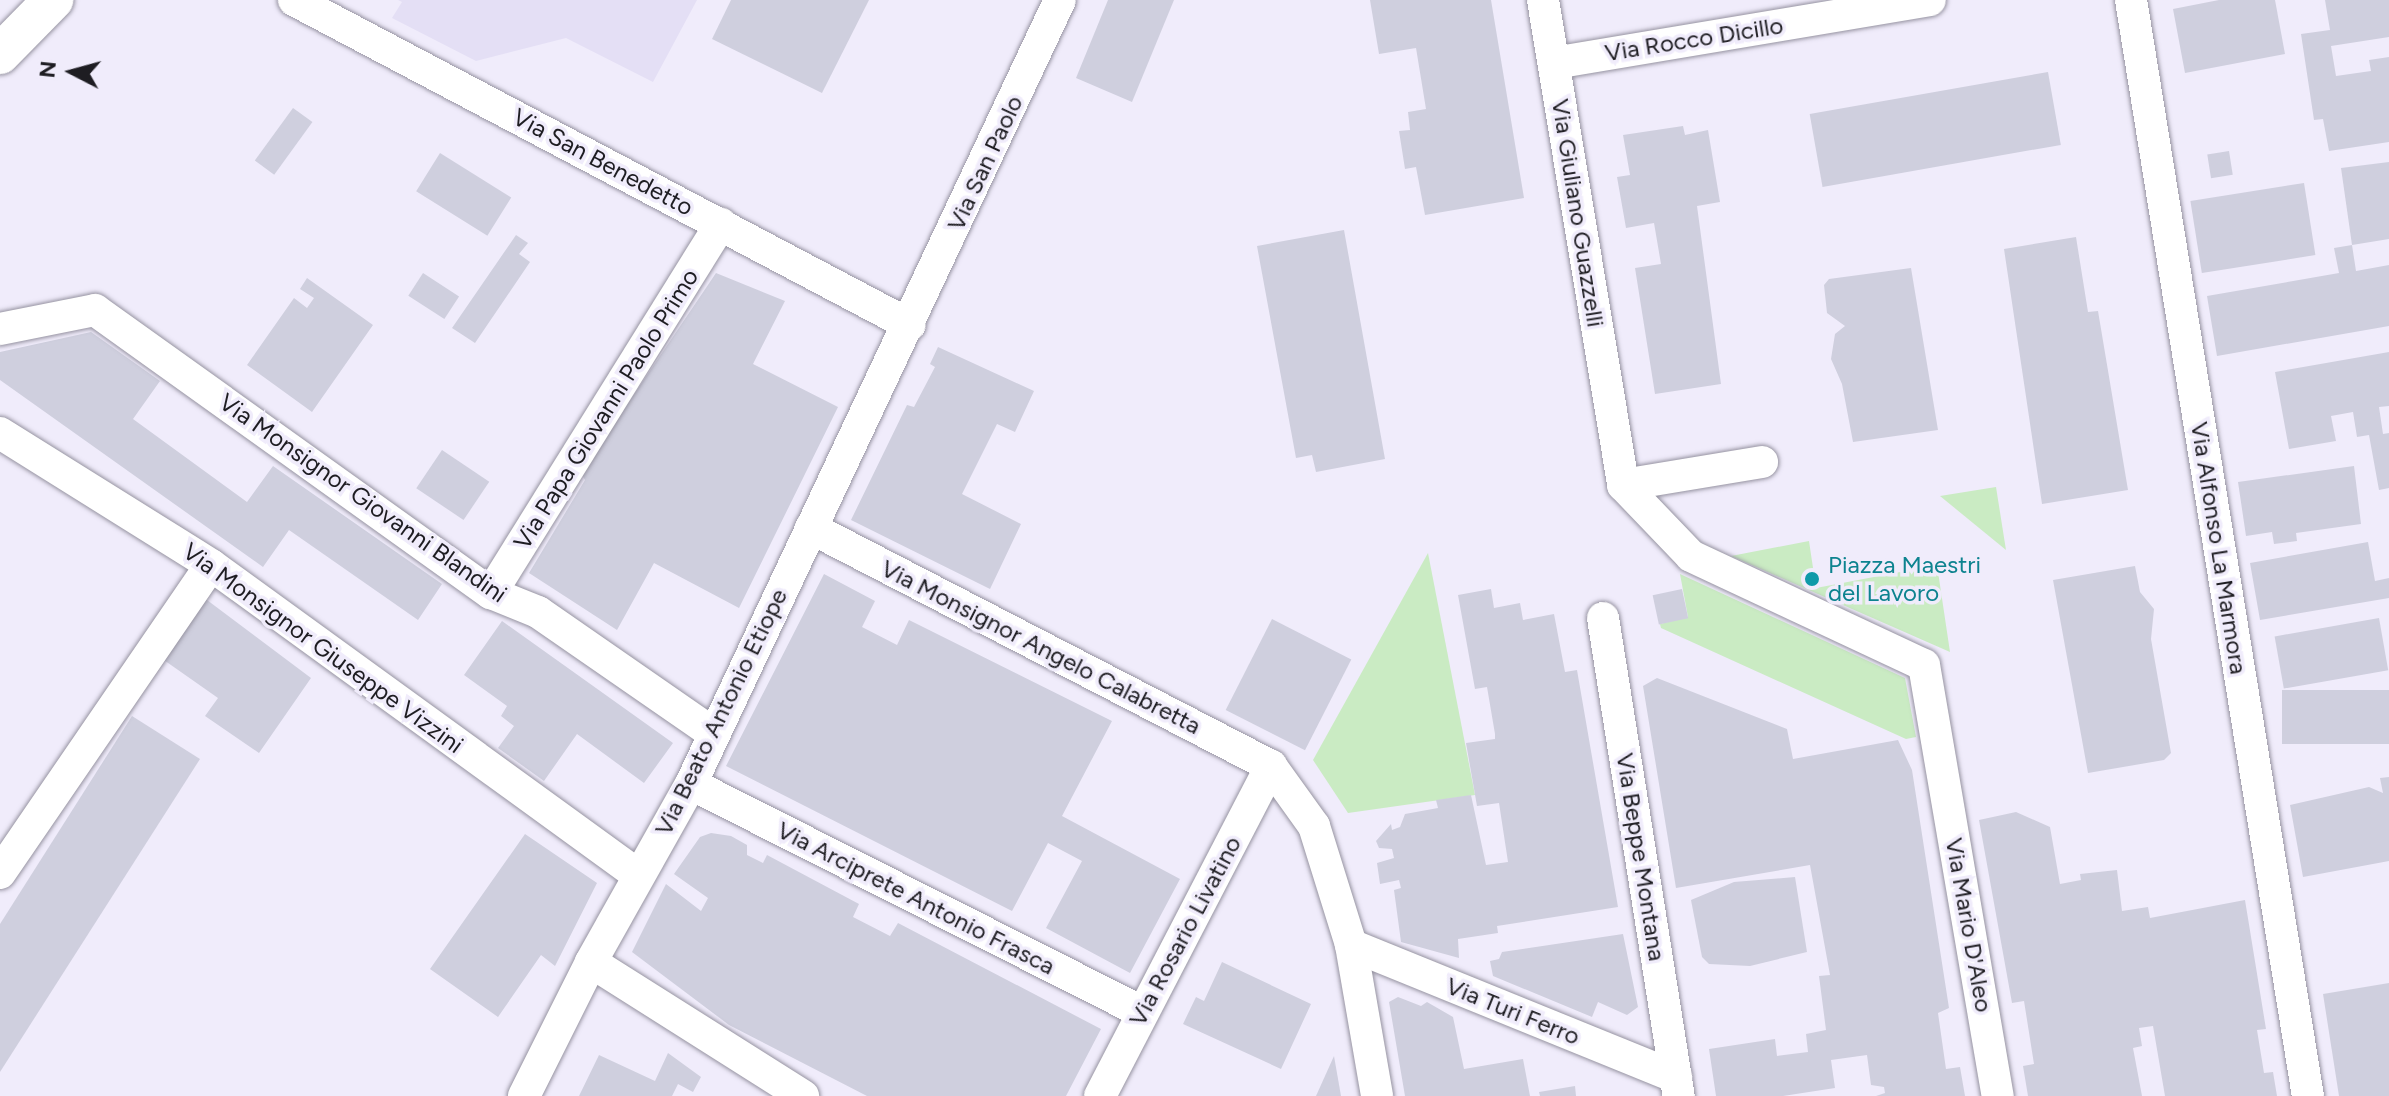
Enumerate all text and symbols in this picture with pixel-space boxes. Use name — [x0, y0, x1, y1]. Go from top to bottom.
street label: Via Rocco Dicillo — [1603, 11, 1785, 67]
north arrow — [32, 32, 112, 112]
text: N — [33, 60, 62, 79]
street label: Via San Paolo — [941, 91, 1029, 235]
street label: Via Giuliano Guazzelli — [1546, 97, 1610, 329]
street label: Via San Benedetto — [508, 102, 698, 222]
street label: Via Papa Giovanni Paolo Primo — [508, 263, 704, 555]
street label: Via Monsignor Giovanni Blandini — [214, 387, 512, 609]
street label: Via Alfonso La Marmora — [2185, 420, 2253, 676]
street label: Via Monsignor Giuseppe Vizzini — [177, 537, 469, 759]
place label: Piazza Maestri del Lavoro — [1828, 551, 1981, 607]
street label: Via Monsignor Angelo Calabretta — [876, 554, 1206, 740]
marker: Piazza Maestri del Lavoro — [1803, 570, 1821, 588]
street label: Via Beato Antonio Etiope — [649, 584, 793, 840]
street label: Via Beppe Montana — [1610, 751, 1672, 963]
street label: Via Arciprete Antonio Frasca — [772, 815, 1060, 981]
street label: Via Rosario Livatino — [1123, 831, 1247, 1031]
street label: Via Mario D'Aleo — [1940, 836, 1998, 1014]
street label: Via Turi Ferro — [1442, 971, 1584, 1051]

